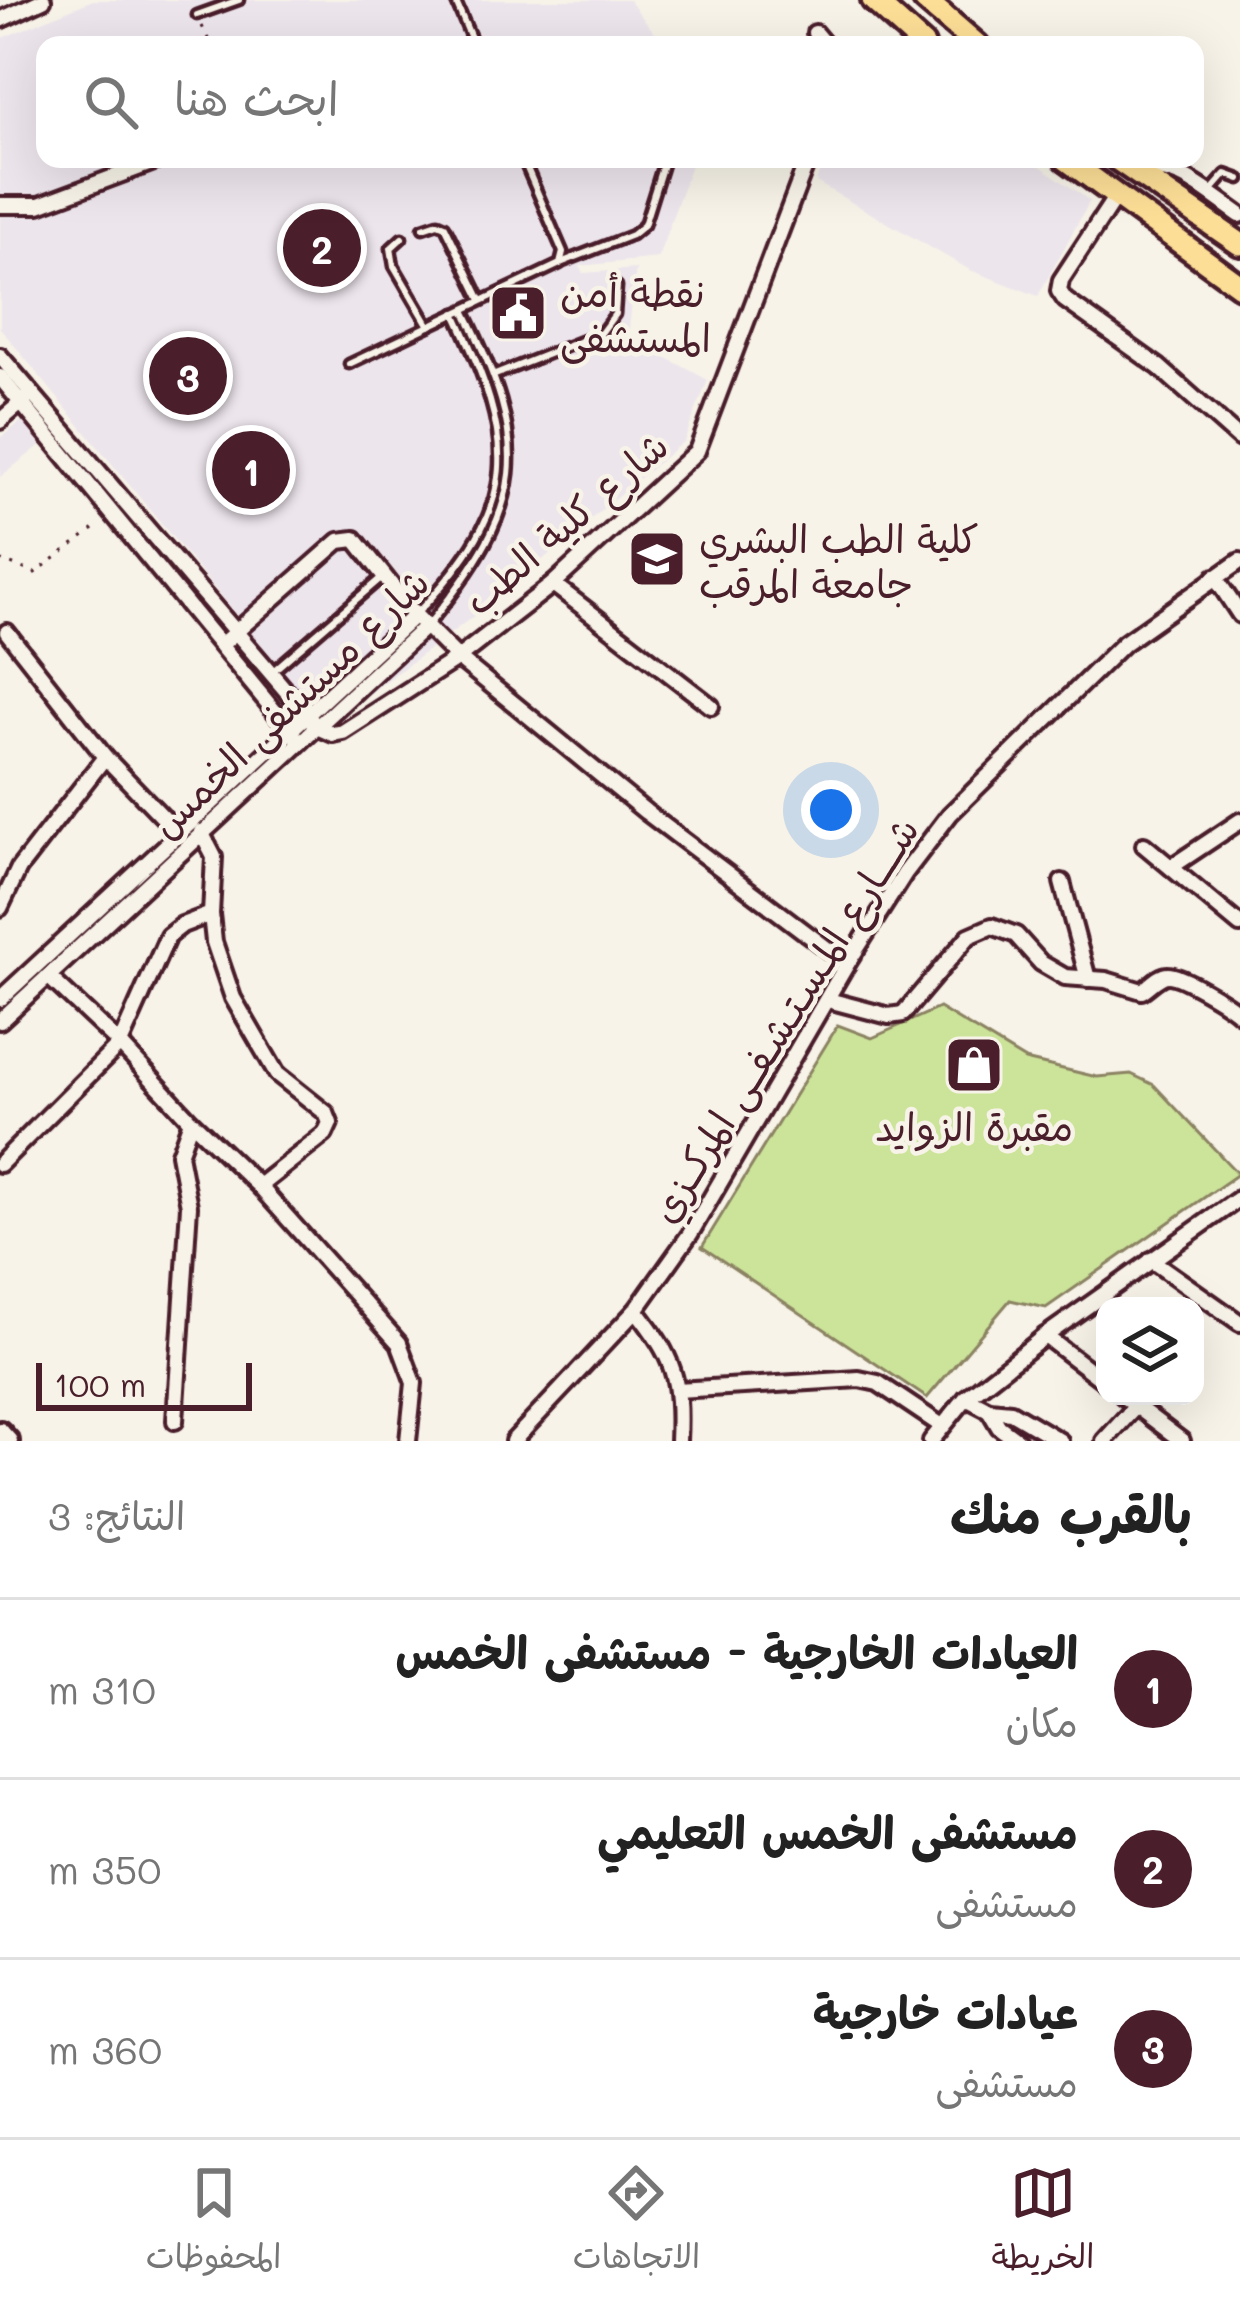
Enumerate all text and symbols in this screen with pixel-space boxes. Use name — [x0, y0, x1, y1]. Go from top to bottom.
search box — [36, 36, 1204, 168]
text: ابحث هنا — [174, 68, 339, 126]
icon: search — [78, 69, 144, 135]
pin: 2 — [283, 203, 361, 293]
place label: نقطة أمن المستشفى — [560, 266, 711, 364]
public building icon: نقطة أمن المستشفى — [487, 282, 549, 344]
pin: 3 — [149, 331, 227, 421]
street label: شارع كلية الطب — [452, 419, 680, 628]
pin: 1 — [212, 425, 290, 515]
place label: كلية الطب البشري جامعة المرقب — [699, 512, 979, 608]
school or university icon: كلية الطب البشري جامعة المرقب — [626, 528, 688, 590]
street label: شارع مستشفى الخمس — [139, 556, 442, 851]
your location — [801, 780, 861, 840]
street label: شــــارع المـسـتـشـفــى المركــزي — [637, 807, 933, 1234]
shop icon: مقبرة الزوايد — [943, 1034, 1005, 1096]
place label: مقبرة الزوايد — [875, 1100, 1073, 1152]
map controls — [1096, 1297, 1204, 1405]
button: layers — [1096, 1297, 1204, 1405]
scale bar — [36, 1357, 252, 1410]
text: 100 m — [54, 1362, 146, 1405]
text: بالقرب منك — [950, 1479, 1192, 1546]
text: النتائج: 3 — [48, 1489, 185, 1540]
text: العيادات الخارجية - مستشفى الخمس — [395, 1622, 1078, 1680]
text: 310 m — [48, 1663, 156, 1714]
text: 1 — [1144, 1663, 1162, 1714]
text: مكان — [1006, 1696, 1078, 1747]
text: مستشفى الخمس التعليمي — [597, 1802, 1078, 1860]
text: 350 m — [48, 1843, 161, 1894]
text: 2 — [1142, 1843, 1164, 1894]
text: مستشفى — [935, 1876, 1078, 1927]
text: عيادات خارجية — [813, 1982, 1078, 2040]
text: 360 m — [48, 2023, 162, 2074]
text: 3 — [1141, 2023, 1165, 2074]
text: مستشفى — [935, 2056, 1078, 2107]
tab: المحفوظات — [146, 2160, 282, 2286]
tab: الاتجاهات — [573, 2160, 700, 2286]
tab: الخريطة — [991, 2160, 1094, 2286]

